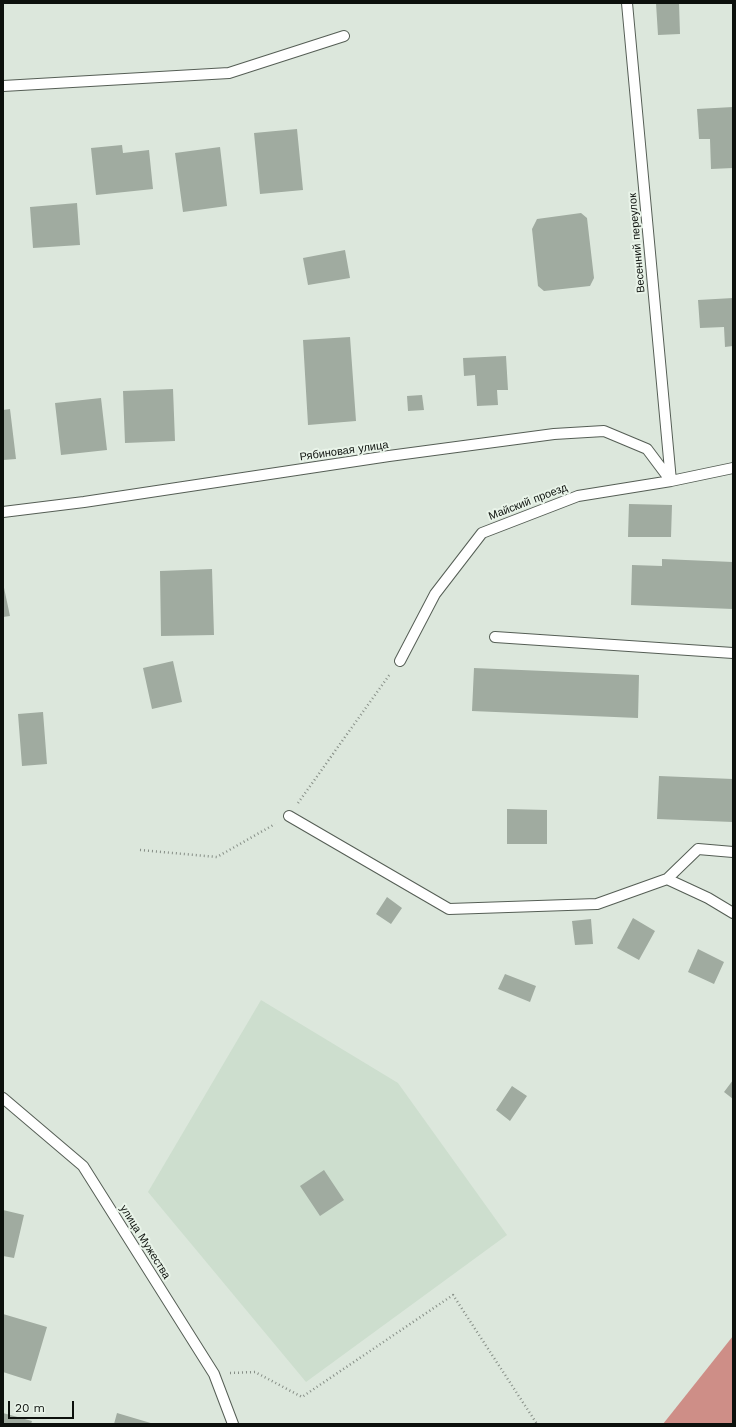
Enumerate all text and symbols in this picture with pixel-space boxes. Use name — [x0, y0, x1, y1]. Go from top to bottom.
street label: Весенний переулок — [626, 193, 648, 293]
street label: Рябиновая улица — [299, 438, 389, 464]
street label: Майский проезд — [487, 481, 569, 523]
street label: улица Мужества — [117, 1203, 173, 1281]
scale bar — [10, 1393, 76, 1419]
text: 20 m — [15, 1401, 45, 1415]

